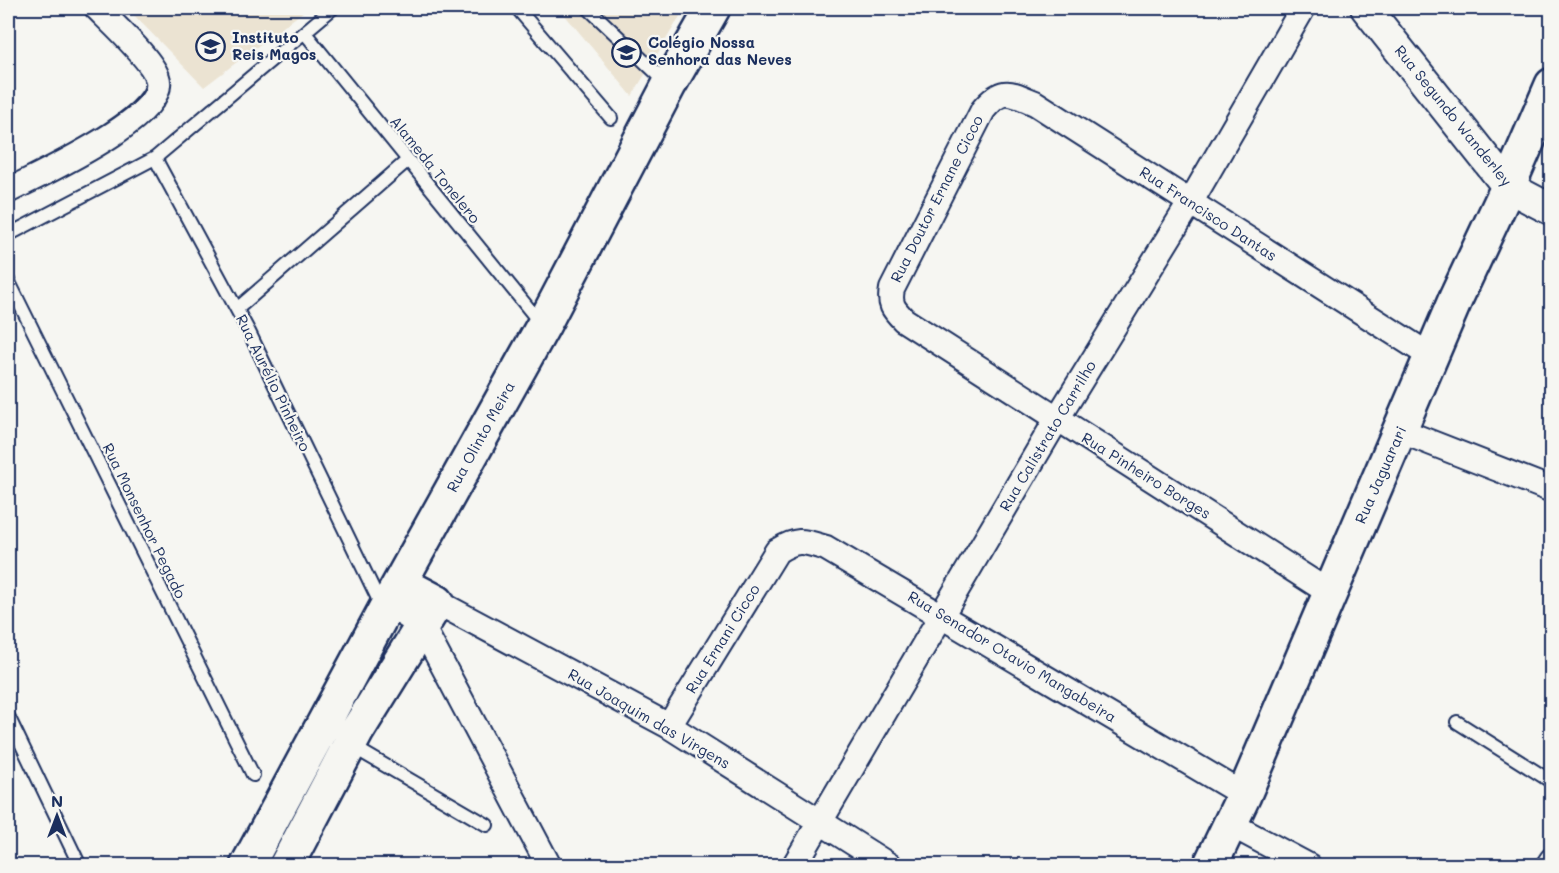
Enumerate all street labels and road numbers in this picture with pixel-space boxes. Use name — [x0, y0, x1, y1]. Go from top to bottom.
street label: Rua Segundo Wanderley — [1391, 41, 1517, 190]
street label: Rua Doutor Ernane Cicco — [885, 111, 987, 286]
street label: Alameda Tonelero — [386, 112, 485, 227]
street label: Rua Francisco Dantas — [1136, 161, 1281, 265]
street label: Rua Aurélio Pinheiro — [232, 311, 316, 455]
street label: Rua Calistrato Carrilho — [994, 356, 1100, 514]
street label: Rua Olinto Meira — [441, 378, 519, 495]
street label: Rua Jaguarari — [1350, 423, 1411, 527]
street label: Rua Pinheiro Borges — [1078, 427, 1215, 523]
street label: Rua Monsenhor Pegado — [99, 440, 191, 602]
street label: Rua Ernani Cicco — [680, 580, 764, 697]
street label: Rua Senador Otavio Mangabeira — [904, 586, 1121, 727]
street label: Rua Joaquim das Virgens — [565, 663, 734, 773]

